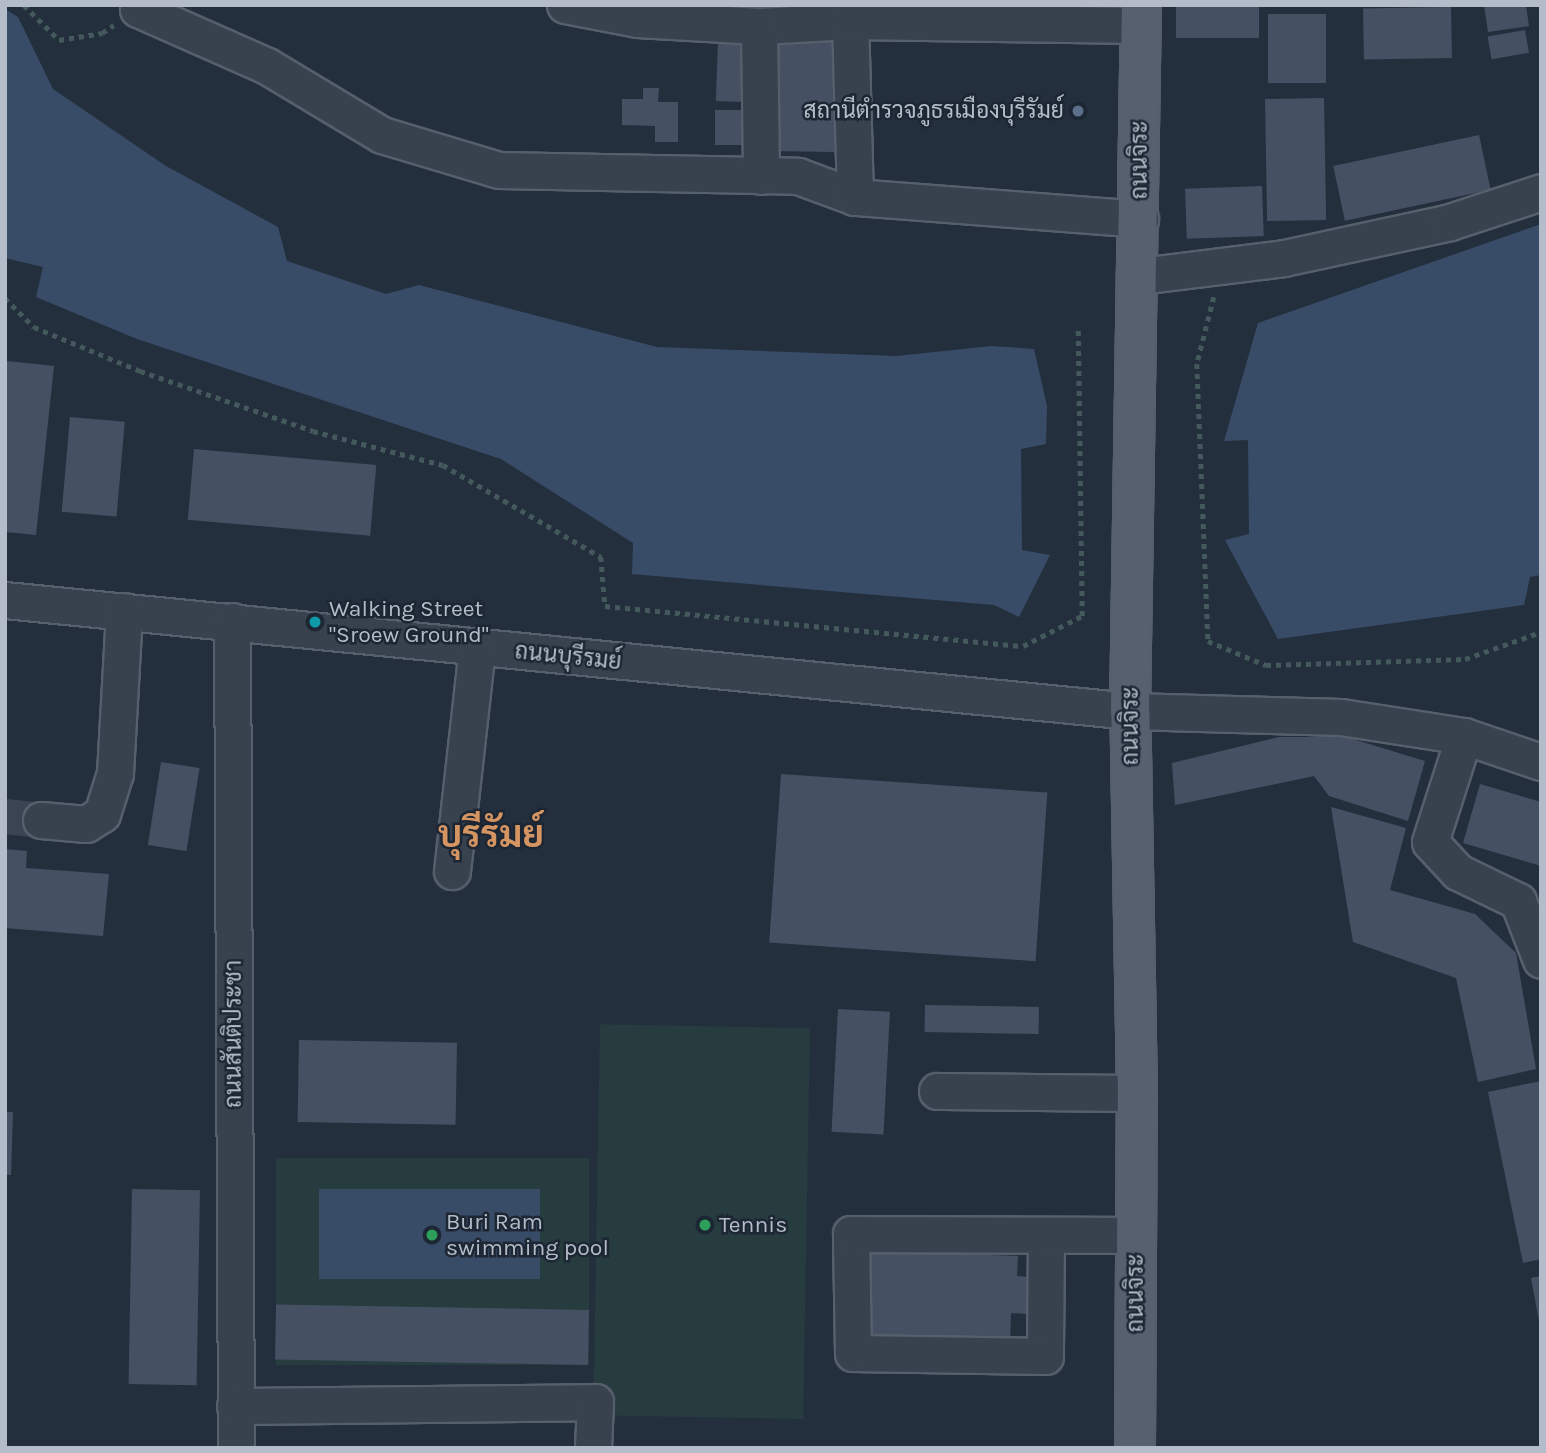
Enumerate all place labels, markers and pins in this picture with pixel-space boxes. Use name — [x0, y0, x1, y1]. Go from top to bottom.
place label: สถานีตำรวจภูธรเมืองบุรีรัมย์ — [803, 97, 1064, 125]
marker: สถานีตำรวจภูธรเมืองบุรีรัมย์ — [1070, 103, 1086, 119]
place label: Walking Street "Sroew Ground" — [329, 595, 489, 649]
marker: Walking Street "Sroew Ground" — [307, 614, 323, 630]
place label: Buri Ram swimming pool — [446, 1208, 609, 1262]
place label: Tennis — [719, 1211, 787, 1239]
marker: Tennis — [697, 1217, 713, 1233]
marker: Buri Ram swimming pool — [424, 1227, 440, 1243]

